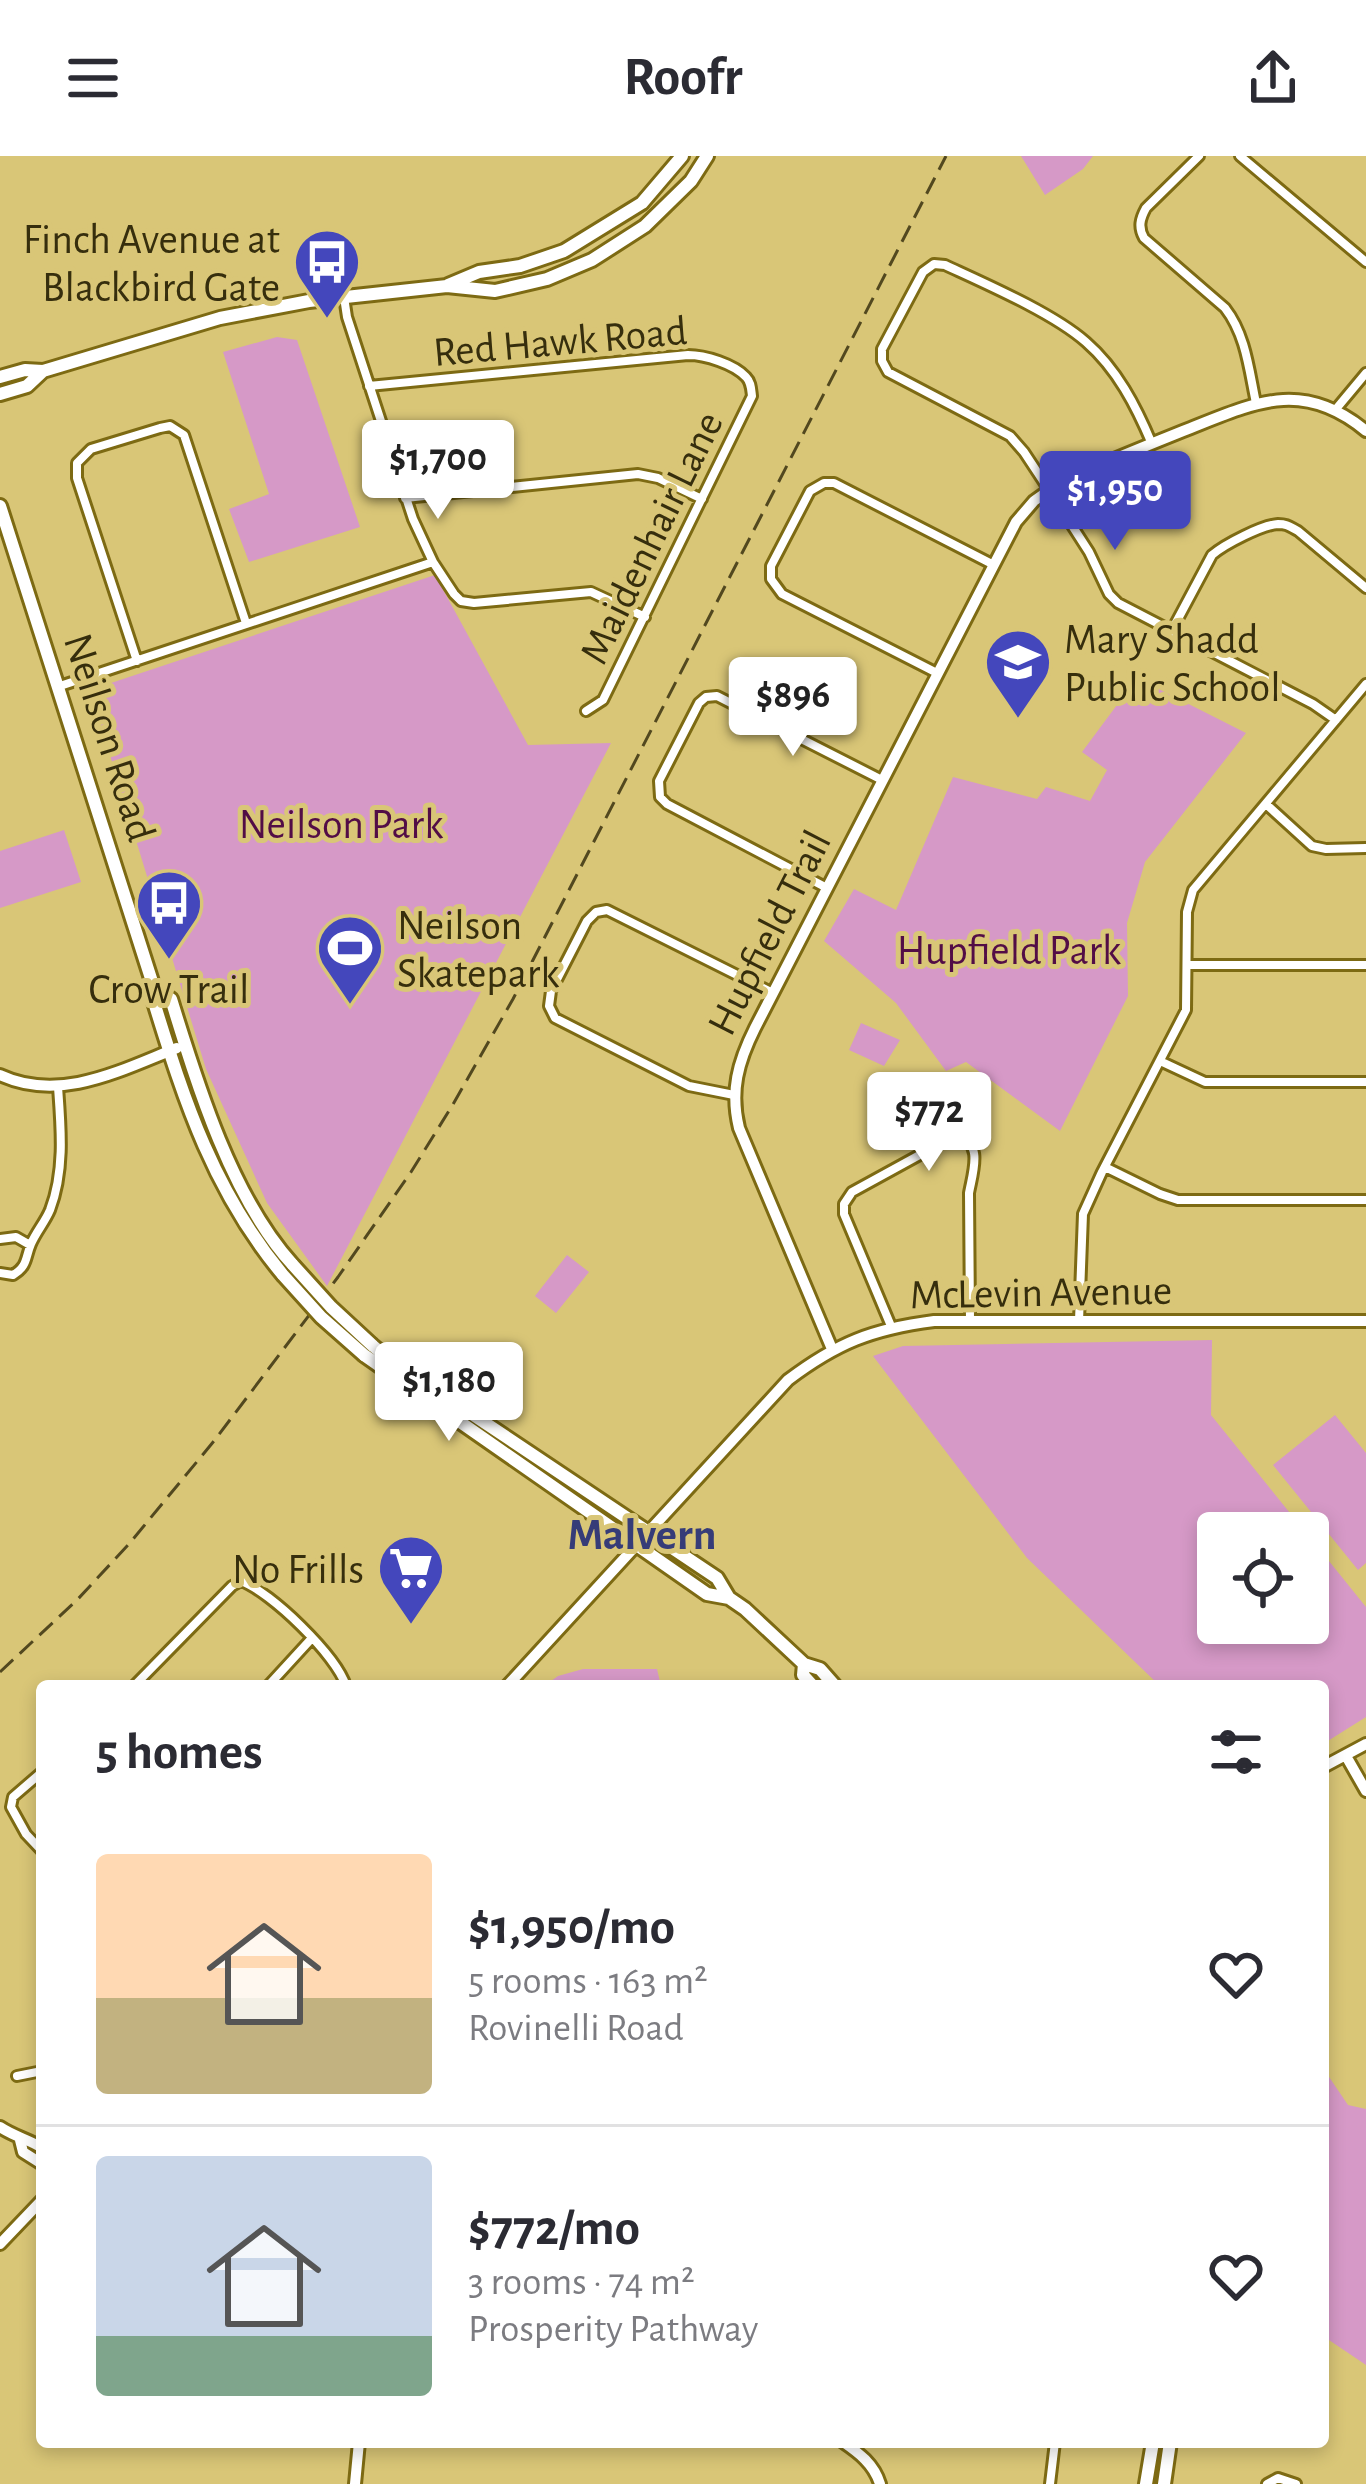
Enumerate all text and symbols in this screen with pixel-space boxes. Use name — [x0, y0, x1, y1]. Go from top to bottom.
icon: menu — [60, 45, 126, 111]
icon: share — [1240, 45, 1306, 111]
text: Roofr — [624, 51, 742, 105]
place label: Finch Avenue at Blackbird Gate — [23, 219, 280, 309]
bus stop icon: Finch Avenue at Blackbird Gate — [292, 227, 362, 321]
street label: Red Hawk Road — [432, 310, 689, 374]
street label: Maidenhair Lane — [573, 405, 731, 670]
pin: $1,700 — [340, 420, 536, 522]
text: $1,700 — [389, 439, 487, 478]
pin: $1,950 — [1017, 451, 1213, 553]
text: $1,950 — [1067, 470, 1163, 509]
place label: Mary Shadd Public School — [1064, 619, 1281, 709]
school or university icon: Mary Shadd Public School — [983, 627, 1053, 721]
street label: Neilson Road — [56, 629, 162, 847]
pin: $896 — [722, 657, 864, 759]
text: $896 — [756, 676, 830, 715]
park label: Neilson Park — [239, 804, 443, 846]
street label: Hupfield Trail — [700, 824, 839, 1042]
bus stop icon: Crow Trail — [134, 868, 204, 962]
place label: Neilson Skatepark — [397, 905, 559, 995]
sports icon: Neilson Skatepark — [315, 913, 385, 1007]
park label: Hupfield Park — [897, 930, 1121, 972]
place label: Crow Trail — [89, 969, 249, 1011]
pin: $772 — [858, 1072, 1000, 1174]
text: $772 — [894, 1091, 964, 1130]
street label: McLevin Avenue — [910, 1270, 1173, 1316]
pin: $1,180 — [351, 1342, 547, 1444]
text: $1,180 — [402, 1361, 496, 1400]
map controls — [1197, 1512, 1329, 1644]
button: locate — [1197, 1512, 1329, 1644]
district label: Malvern — [567, 1513, 717, 1558]
supermarket icon: No Frills — [376, 1533, 446, 1627]
place label: No Frills — [232, 1549, 364, 1591]
icon: filters — [1203, 1719, 1269, 1785]
text: 5 homes — [96, 1727, 263, 1778]
icon: home — [192, 1902, 336, 2046]
text: $1,950/mo — [468, 1902, 675, 1953]
icon: heart — [1203, 1941, 1269, 2007]
text: 5 rooms · 163 m² — [468, 1962, 708, 2001]
text: Rovinelli Road — [468, 2009, 684, 2048]
text: $772/mo — [468, 2203, 640, 2254]
icon: home — [192, 2204, 336, 2348]
icon: heart — [1203, 2243, 1269, 2309]
text: 3 rooms · 74 m² — [468, 2263, 695, 2302]
text: Prosperity Pathway — [468, 2310, 758, 2349]

